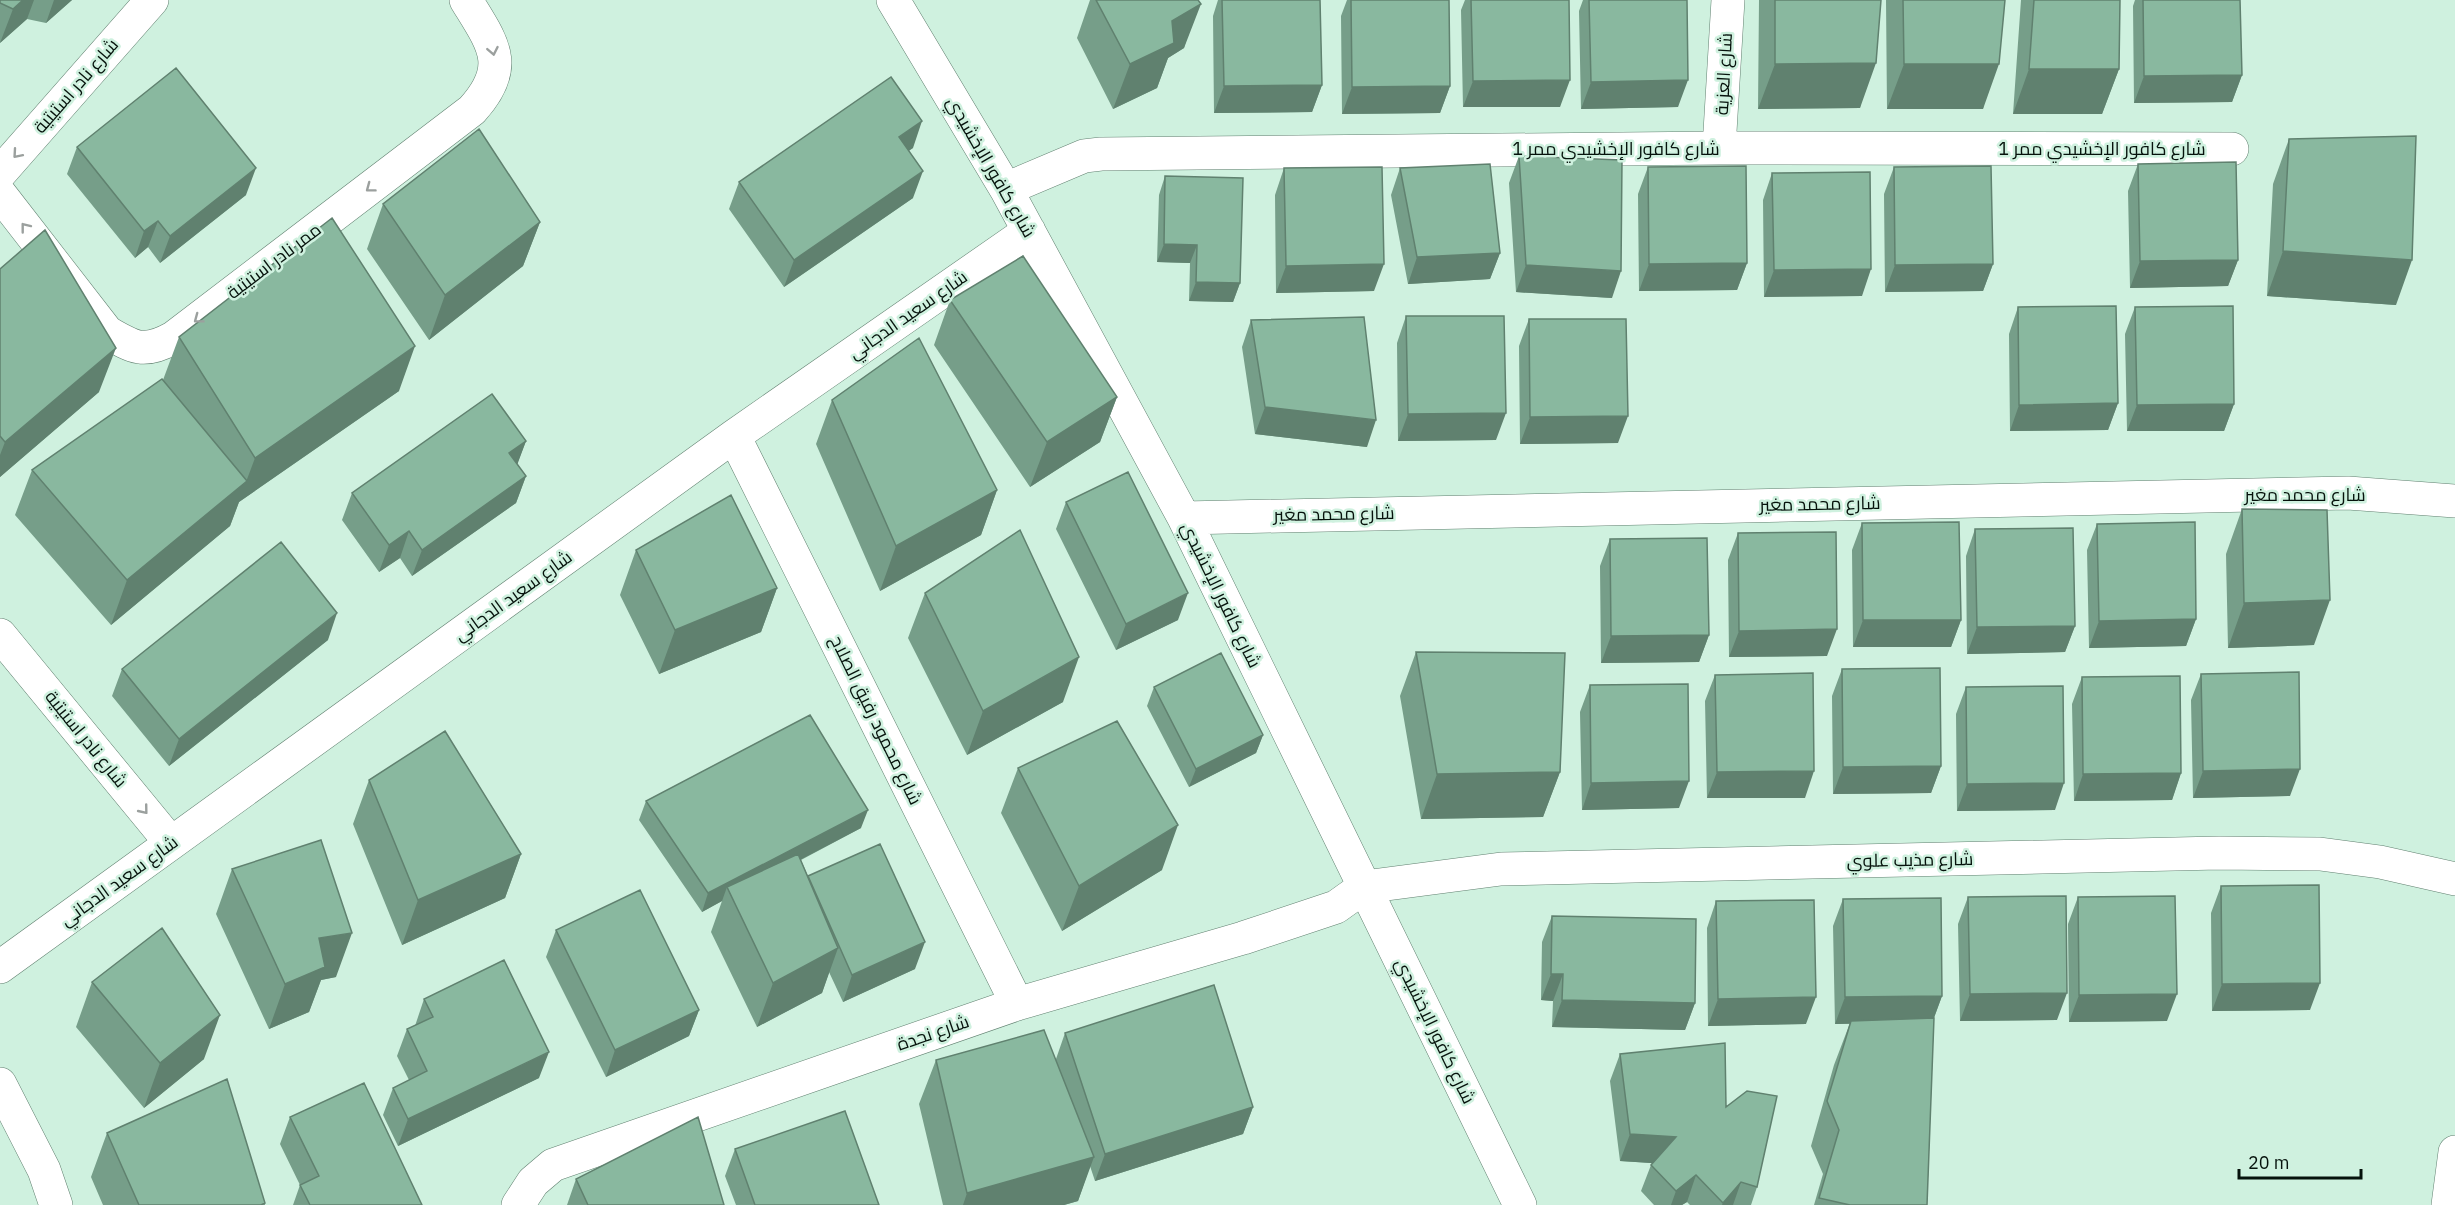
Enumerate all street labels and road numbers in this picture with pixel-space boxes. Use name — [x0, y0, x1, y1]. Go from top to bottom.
street label: شارع العزية — [1710, 32, 1738, 116]
street label: شارع نادر استيتية — [28, 34, 124, 138]
street label: شارع كافور الإخشيدي — [939, 92, 1041, 243]
street label: شارع كافور الإخشيدي ممر 1 — [1512, 137, 1720, 163]
street label: شارع كافور الإخشيدي ممر 1 — [1998, 137, 2206, 163]
street label: ممر نادر استيتية — [222, 218, 326, 304]
street label: شارع سعيد الدجاني — [844, 265, 973, 367]
street label: شارع محمد مغير — [2243, 483, 2366, 507]
street label: شارع محمد مغير — [1758, 491, 1881, 517]
street label: شارع محمد مغير — [1272, 501, 1395, 527]
street label: شارع كافور الإخشيدي — [1174, 518, 1267, 673]
street label: شارع سعيد الدجاني — [449, 545, 578, 648]
street label: شارع محمود رفيق الصلاح — [824, 631, 928, 809]
street label: شارع نادر استيتية — [39, 686, 133, 792]
street label: شارع سعيد الدجاني — [55, 830, 184, 933]
street label: شارع مذيب علوي — [1846, 847, 1974, 875]
street label: شارع كافور الإخشيدي — [1388, 954, 1481, 1109]
street label: شارع نجدة — [894, 1009, 972, 1057]

